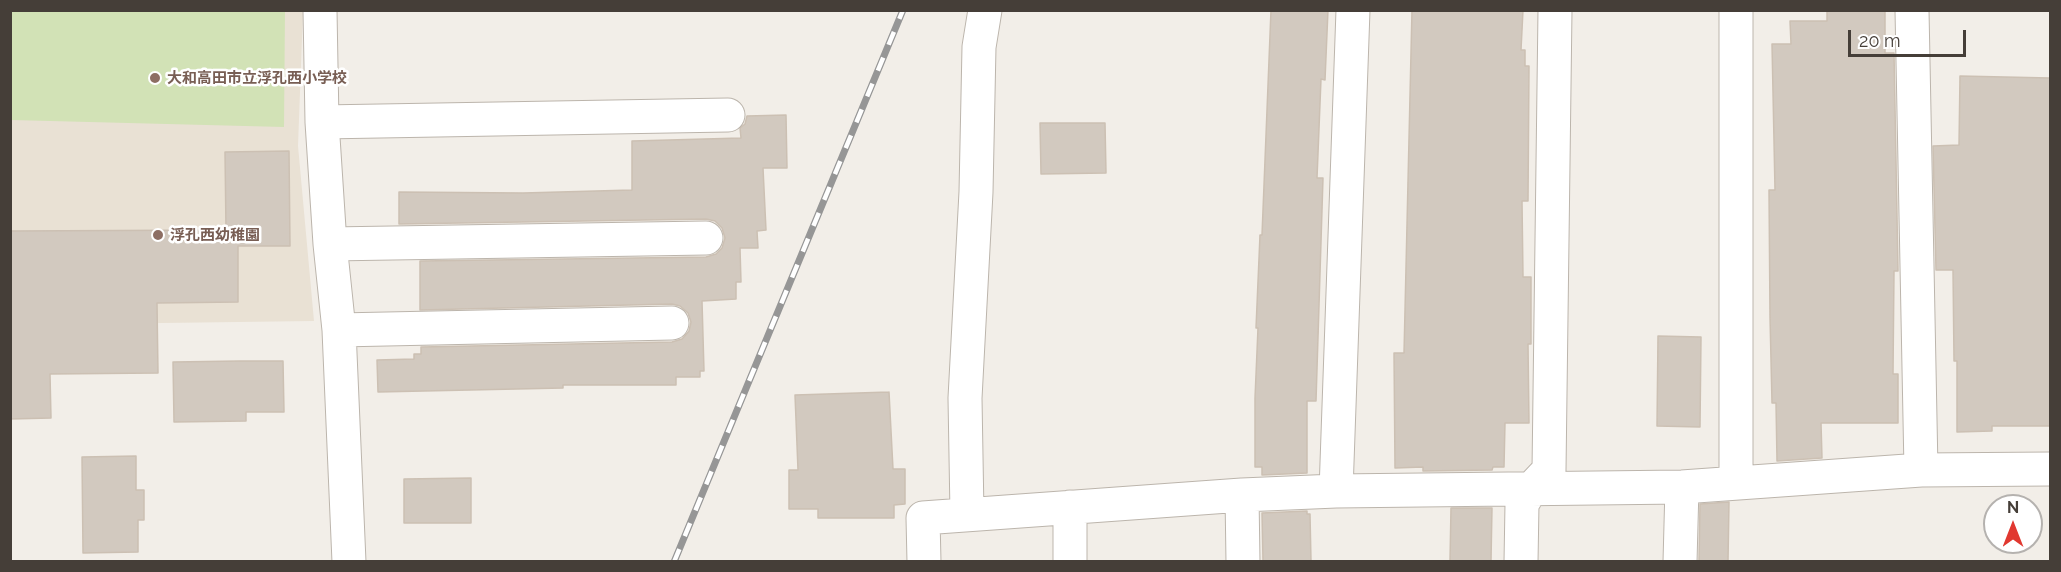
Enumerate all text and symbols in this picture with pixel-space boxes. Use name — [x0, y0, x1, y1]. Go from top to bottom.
scale bar — [1851, 18, 1970, 56]
text: 20 m — [1859, 30, 1901, 51]
place label: 大和高田市立浮孔西小学校 — [167, 69, 347, 87]
marker: 大和高田市立浮孔西小学校 — [148, 71, 162, 85]
place label: 浮孔西幼稚園 — [170, 226, 260, 244]
marker: 浮孔西幼稚園 — [151, 228, 165, 242]
north arrow — [1983, 494, 2043, 554]
text: N — [2007, 498, 2019, 517]

